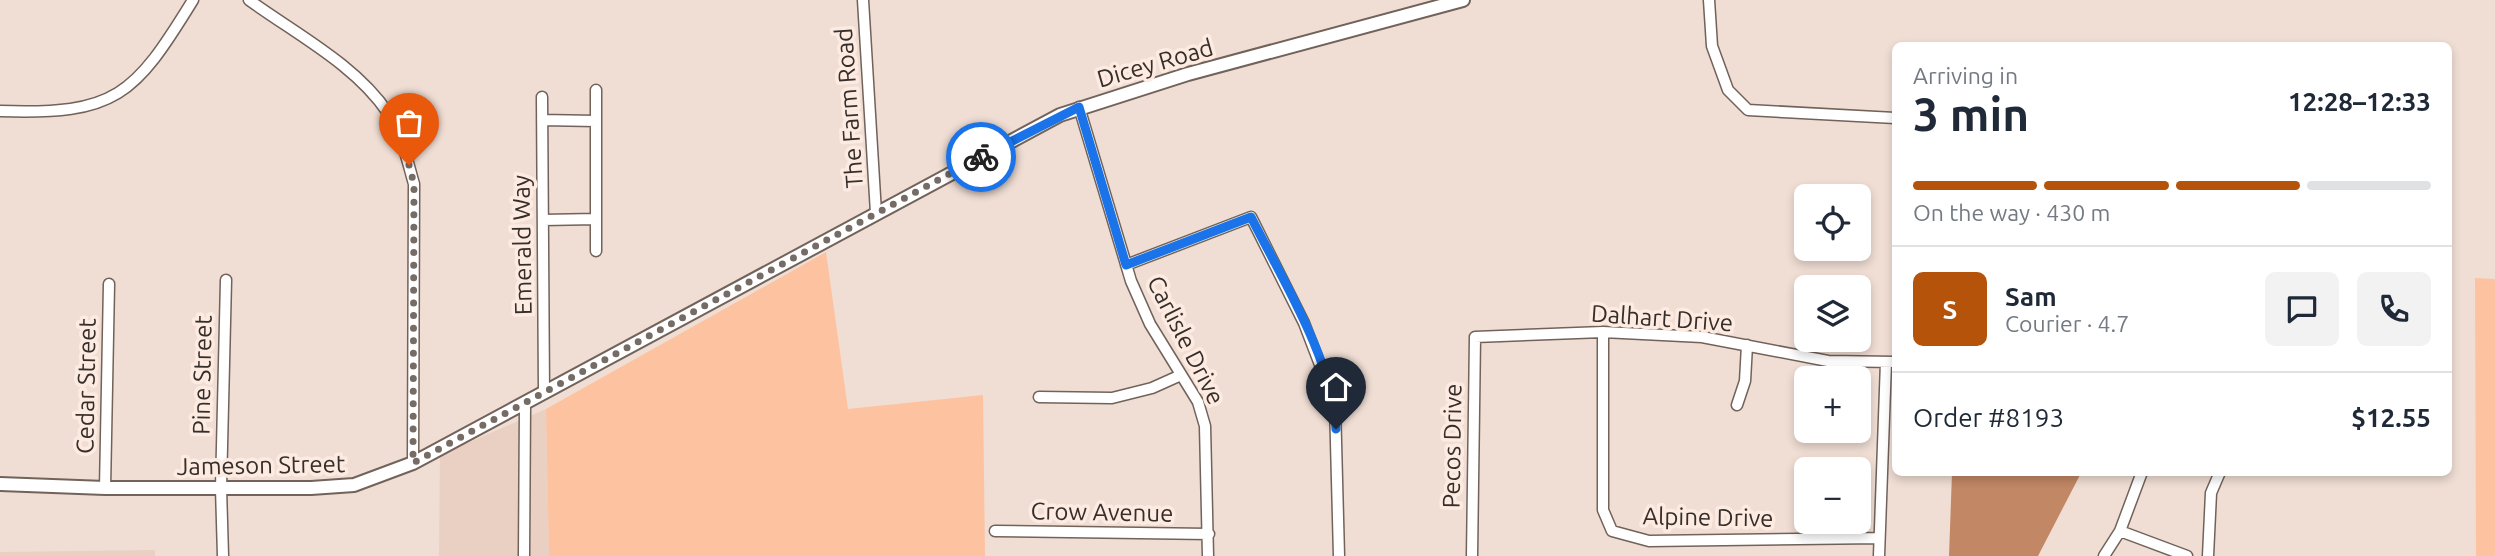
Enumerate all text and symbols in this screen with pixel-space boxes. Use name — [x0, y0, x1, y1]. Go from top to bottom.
street label: The Farm Road — [830, 27, 868, 189]
street label: Dicey Road — [1094, 34, 1216, 92]
text: Arriving in — [1913, 63, 2018, 88]
text: 12:28–12:33 — [2288, 87, 2431, 116]
text: 3 min — [1913, 88, 2029, 140]
pin — [379, 93, 439, 165]
icon: bag — [390, 104, 428, 142]
courier — [946, 122, 1016, 192]
icon: bike — [962, 138, 1000, 176]
street label: Emerald Way — [507, 174, 537, 315]
map controls — [1794, 184, 1871, 534]
button: locate — [1794, 184, 1871, 261]
text: On the way · 430 m — [1913, 200, 2110, 225]
street label: Carlisle Drive — [1142, 271, 1230, 409]
button: chat — [2265, 272, 2339, 346]
button: phone — [2357, 272, 2431, 346]
button: layers — [1794, 275, 1871, 352]
text: Sam — [2005, 282, 2057, 311]
text: S — [1943, 295, 1957, 324]
street label: Dalhart Drive — [1590, 300, 1734, 336]
text: Courier · 4.7 — [2005, 311, 2129, 336]
street label: Pine Street — [187, 314, 217, 435]
street label: Cedar Street — [71, 317, 101, 454]
pin — [1306, 357, 1366, 429]
button: + — [1794, 366, 1871, 443]
icon: home — [1317, 368, 1355, 406]
street label: Pecos Drive — [1437, 383, 1467, 509]
text: Order #8193 — [1913, 403, 2064, 432]
text: $12.55 — [2351, 403, 2431, 432]
street label: Jameson Street — [176, 450, 346, 480]
button: − — [1794, 457, 1871, 534]
street label: Crow Avenue — [1030, 497, 1174, 527]
street label: Alpine Drive — [1642, 502, 1774, 532]

